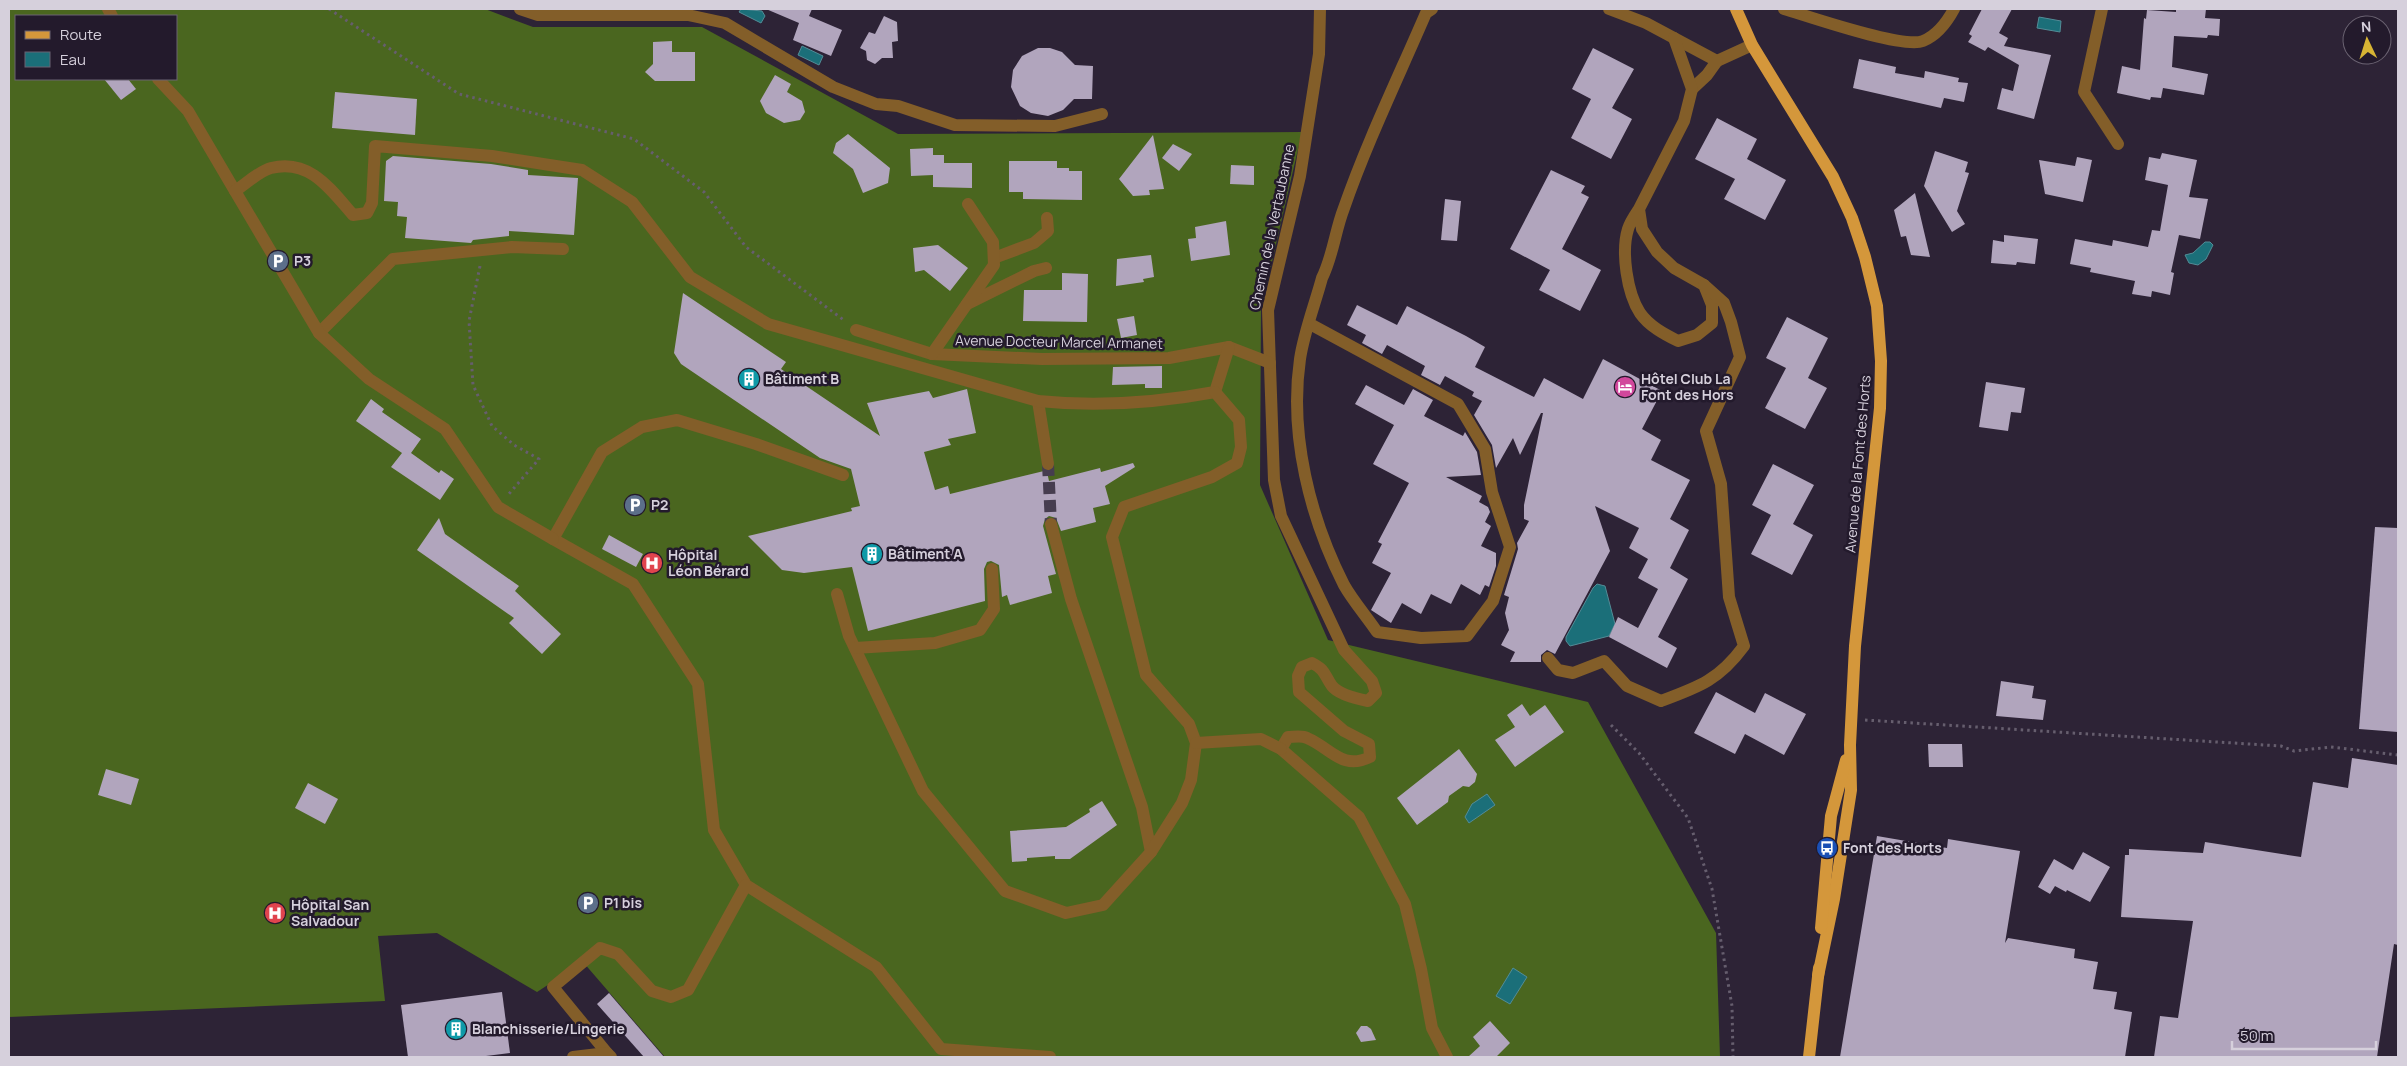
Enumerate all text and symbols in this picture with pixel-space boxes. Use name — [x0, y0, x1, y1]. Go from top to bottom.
legend — [15, 15, 178, 80]
north arrow — [2342, 15, 2392, 65]
text: N — [2360, 17, 2372, 36]
text: Route — [60, 24, 102, 45]
text: Eau — [60, 49, 86, 70]
street label: Chemin de la Vertaubanne — [1245, 142, 1298, 312]
parking icon: P3 — [266, 249, 290, 273]
place label: P3 — [294, 251, 311, 270]
street label: Avenue Docteur Marcel Armanet — [955, 330, 1163, 353]
building icon: Bâtiment B — [737, 367, 761, 391]
place label: Bâtiment B — [765, 369, 839, 388]
place label: Hôtel Club La Font des Hors — [1641, 369, 1734, 404]
street label: Avenue de la Font des Horts — [1840, 374, 1875, 554]
hotel icon: Hôtel Club La Font des Hors — [1613, 375, 1637, 399]
parking icon: P2 — [623, 493, 647, 517]
place label: P2 — [651, 495, 668, 514]
building icon: Bâtiment A — [860, 542, 884, 566]
place label: Bâtiment A — [888, 544, 963, 563]
place label: Hôpital Léon Bérard — [668, 545, 749, 580]
hospital icon: Hôpital Léon Bérard — [640, 551, 664, 575]
bus stop icon: Font des Horts — [1815, 836, 1839, 860]
place label: Font des Horts — [1843, 838, 1942, 857]
parking icon: P1 bis — [576, 891, 600, 915]
place label: P1 bis — [604, 893, 642, 912]
place label: Hôpital San Salvadour — [291, 895, 369, 930]
hospital icon: Hôpital San Salvadour — [263, 901, 287, 925]
building icon: Blanchisserie/Lingerie — [444, 1017, 468, 1041]
scale bar — [2232, 1018, 2376, 1050]
place label: Blanchisserie/Lingerie — [472, 1019, 625, 1038]
text: 50 m — [2240, 1025, 2274, 1046]

